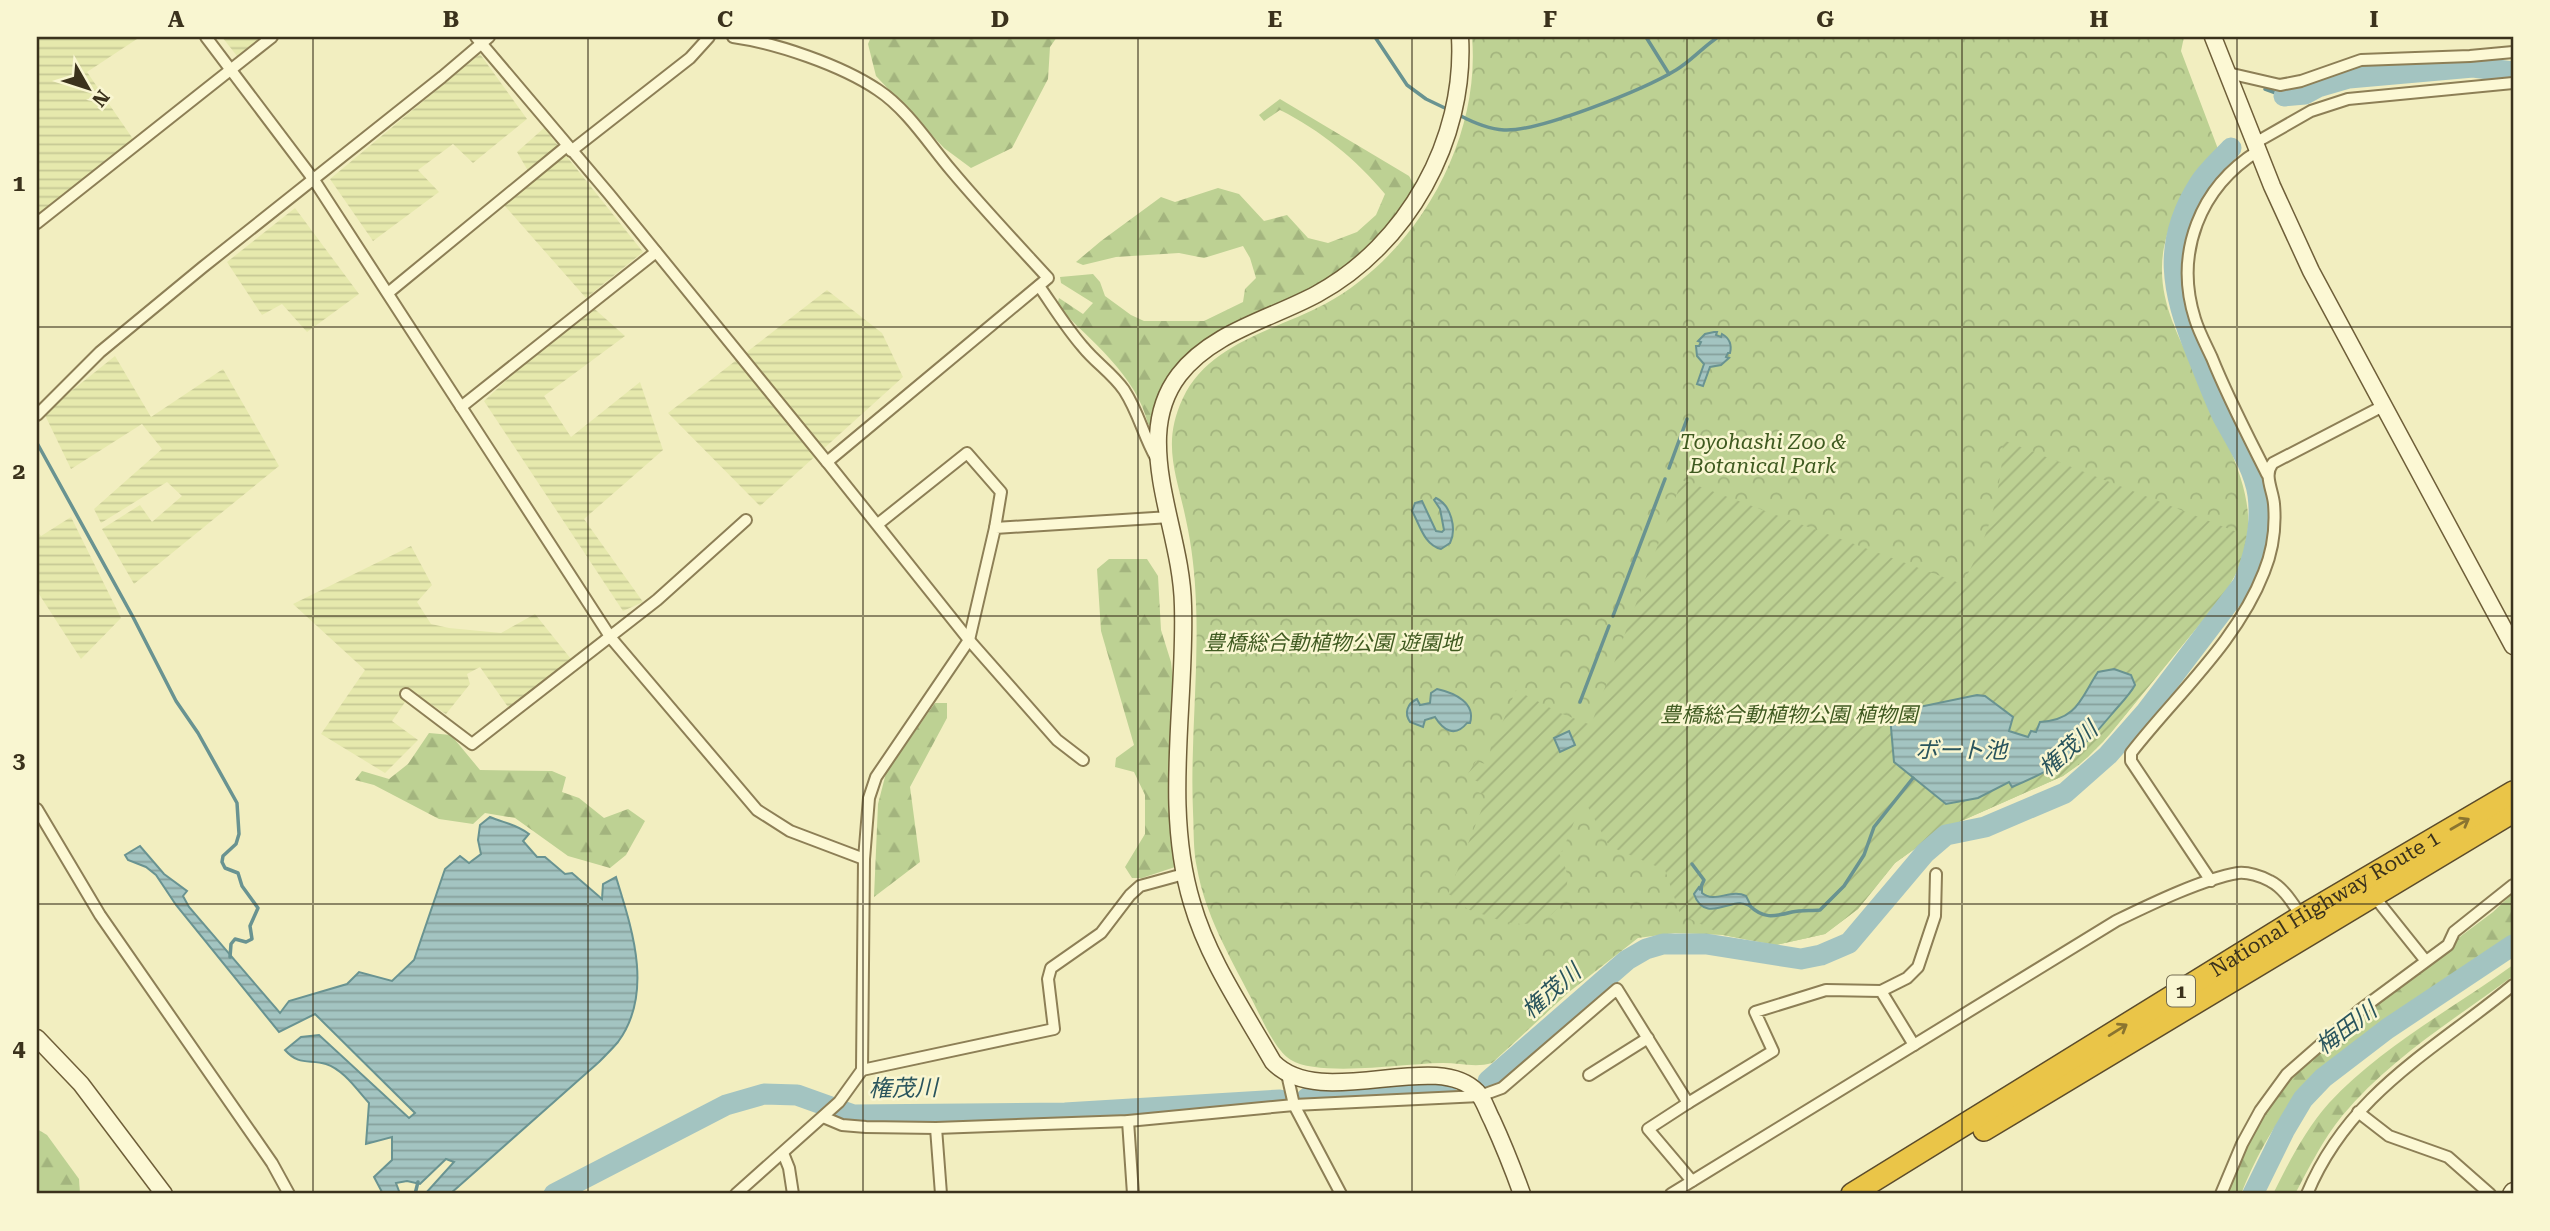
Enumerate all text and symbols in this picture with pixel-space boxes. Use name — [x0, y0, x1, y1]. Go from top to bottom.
text: A — [168, 6, 185, 33]
text: B — [443, 6, 459, 33]
text: C — [717, 6, 733, 33]
text: D — [991, 6, 1009, 33]
text: E — [1268, 6, 1282, 33]
text: F — [1543, 6, 1557, 33]
text: G — [1816, 6, 1834, 33]
text: H — [2090, 6, 2109, 33]
text: I — [2369, 6, 2379, 33]
north arrow — [52, 52, 122, 122]
text: N — [87, 85, 114, 112]
text: 1 — [13, 170, 26, 197]
park label: Toyohashi Zoo & Botanical Park — [1680, 430, 1847, 478]
text: 2 — [13, 458, 25, 485]
park label: 豊橋総合動植物公園 遊園地 — [1204, 631, 1464, 655]
park label: 豊橋総合動植物公園 植物園 — [1660, 703, 1921, 727]
water label: 権茂川 — [2034, 714, 2105, 782]
water label: ボート池 — [1915, 737, 2009, 764]
text: 3 — [13, 747, 26, 774]
one-way arrow — [2450, 816, 2470, 830]
street label: National Highway Route 1 — [2206, 826, 2444, 982]
water label: 権茂川 — [1516, 957, 1588, 1024]
road number: 1 — [2167, 976, 2195, 1007]
water label: 梅田川 — [2311, 995, 2384, 1060]
one-way arrow — [2108, 1022, 2128, 1036]
text: 4 — [13, 1035, 26, 1062]
water label: 権茂川 — [868, 1074, 941, 1103]

